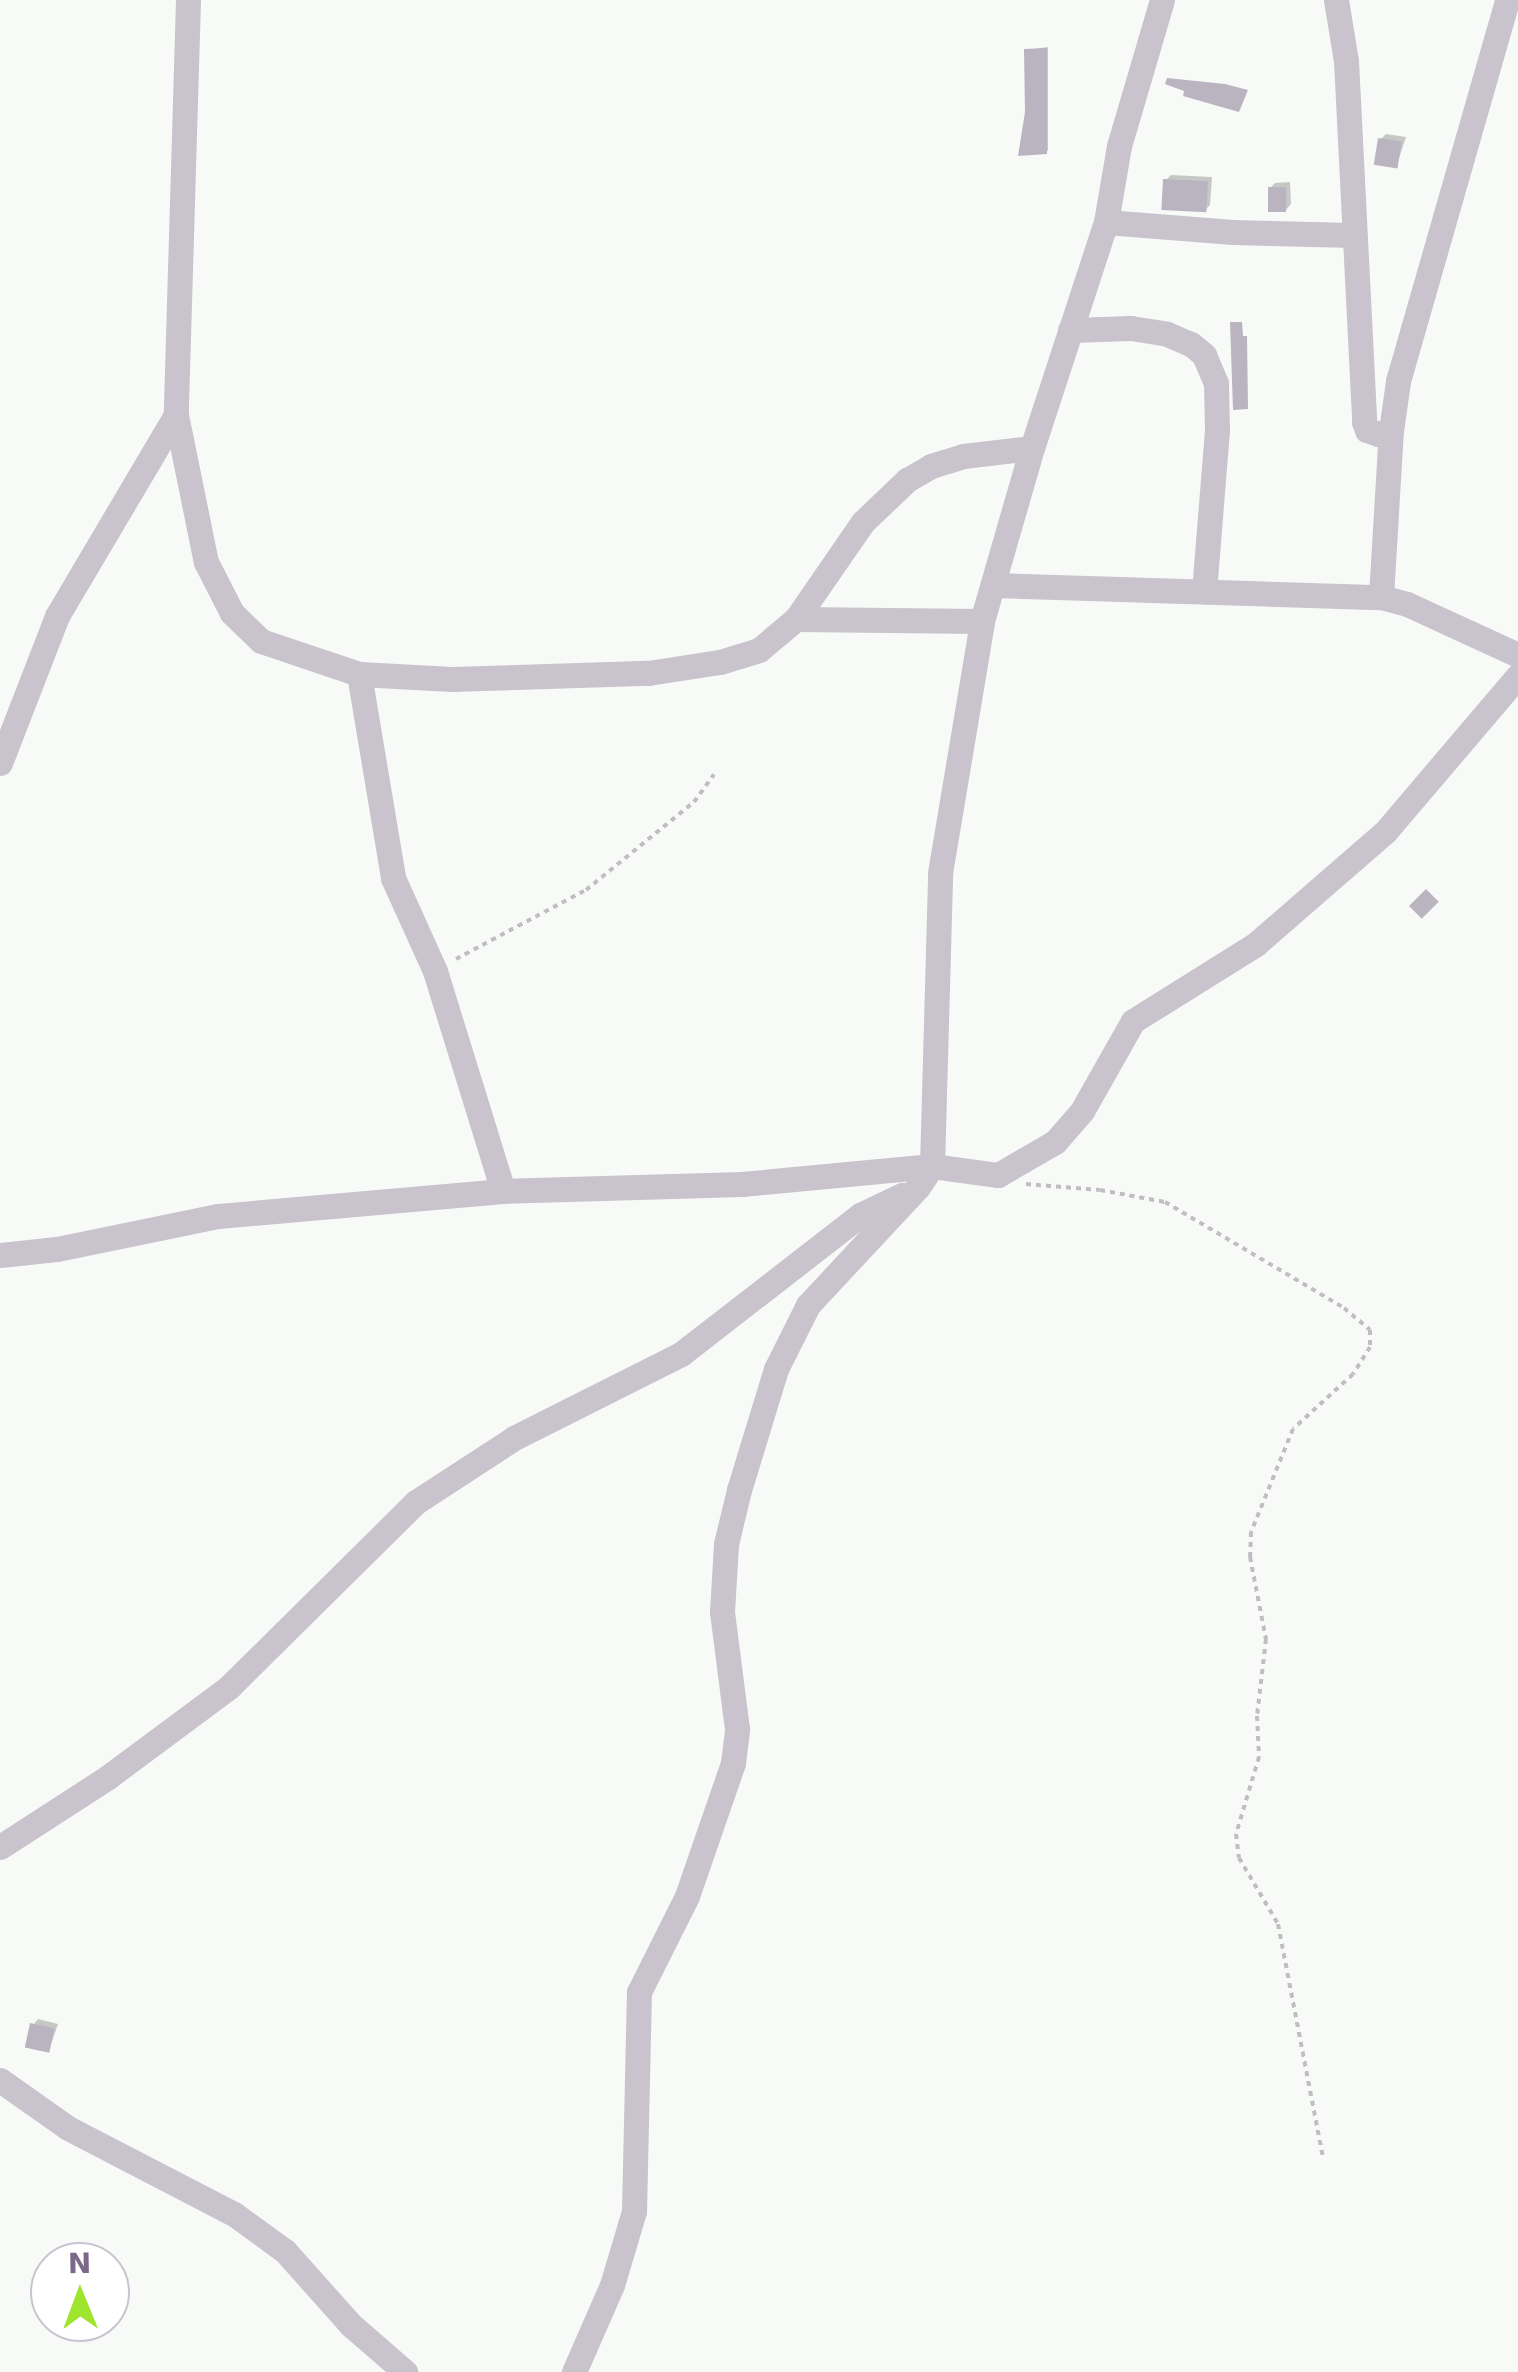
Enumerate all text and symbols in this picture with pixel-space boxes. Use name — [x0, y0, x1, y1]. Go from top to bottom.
north arrow — [30, 2242, 130, 2342]
text: N — [67, 2247, 92, 2280]

